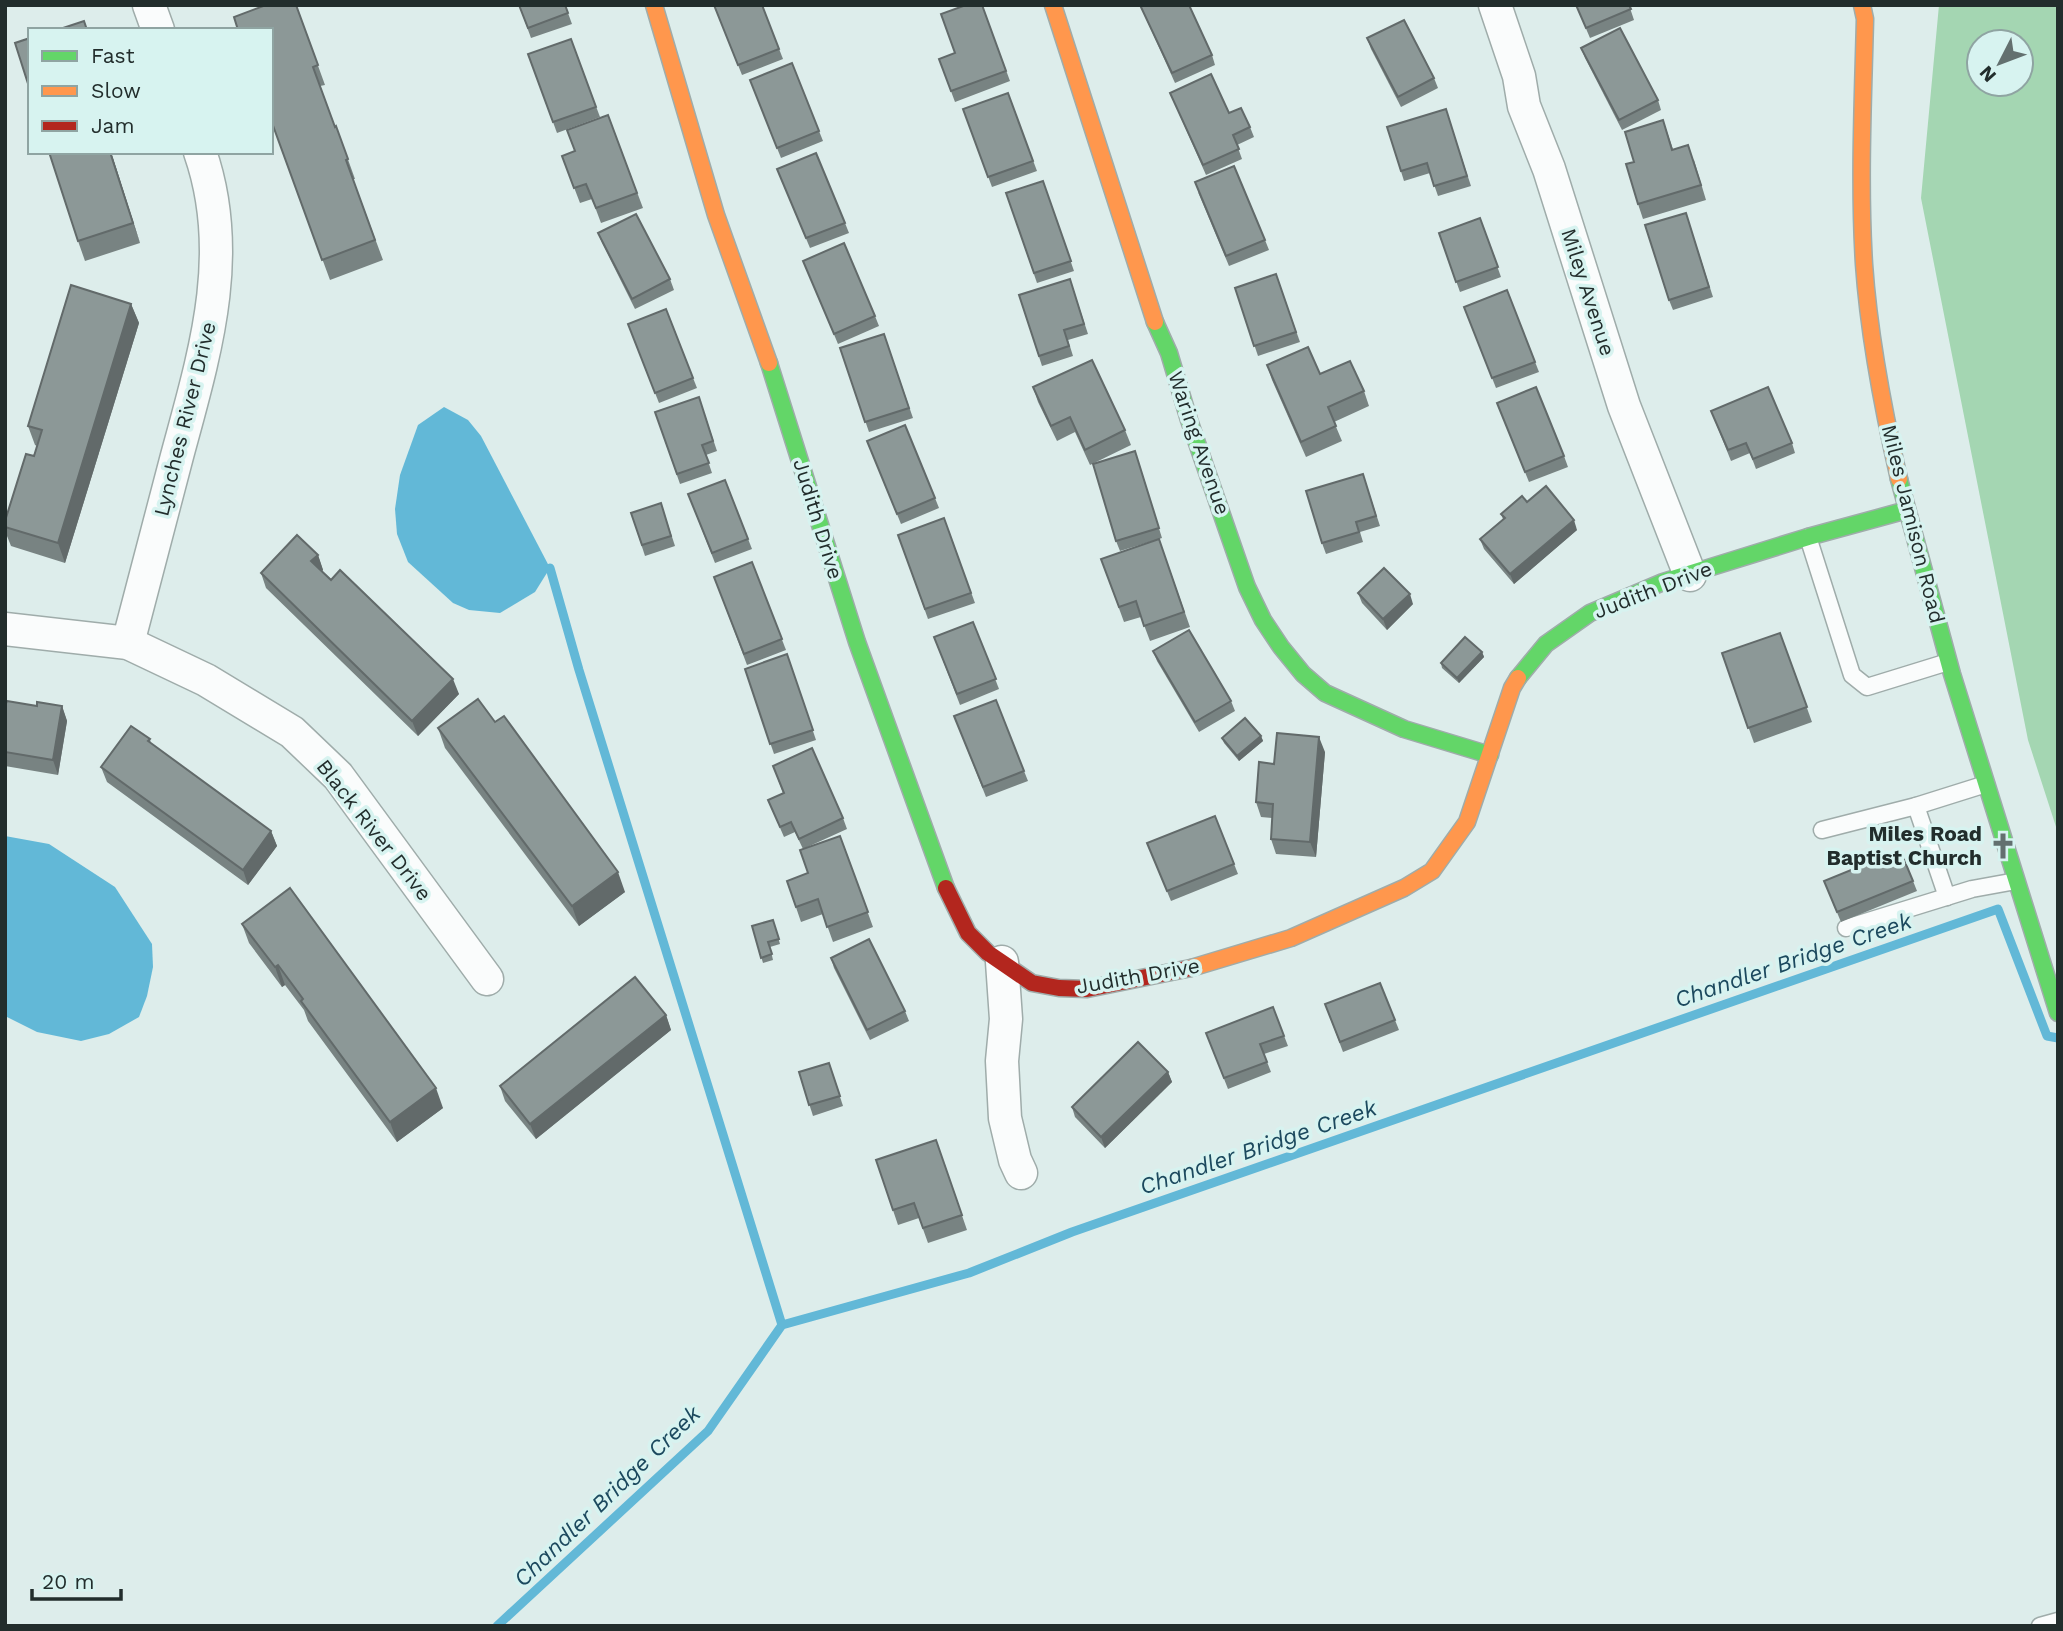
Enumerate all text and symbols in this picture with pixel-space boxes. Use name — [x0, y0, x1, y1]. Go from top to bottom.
legend — [28, 28, 273, 154]
north arrow — [1965, 28, 2035, 98]
text: Fast — [91, 43, 135, 68]
text: N — [1974, 61, 2001, 87]
text: Slow — [91, 78, 141, 103]
text: Jam — [91, 113, 134, 138]
street label: Miley Avenue — [1556, 225, 1621, 359]
street label: Lynches River Drive — [148, 319, 221, 519]
street label: Waring Avenue — [1163, 368, 1236, 518]
street label: Miles Jamison Road — [1877, 422, 1950, 626]
street label: Judith Drive — [788, 456, 849, 582]
street label: Judith Drive — [1590, 556, 1715, 624]
street label: Black River Drive — [311, 754, 437, 905]
place label: Miles Road Baptist Church — [1827, 821, 1982, 870]
church icon: Miles Road Baptist Church — [1988, 831, 2018, 861]
water label: Chandler Bridge Creek — [1671, 907, 1917, 1014]
street label: Judith Drive — [1074, 952, 1201, 999]
water label: Chandler Bridge Creek — [1136, 1094, 1382, 1201]
water label: Chandler Bridge Creek — [508, 1399, 707, 1593]
scale bar — [32, 1558, 121, 1602]
text: 20 m — [42, 1569, 94, 1594]

